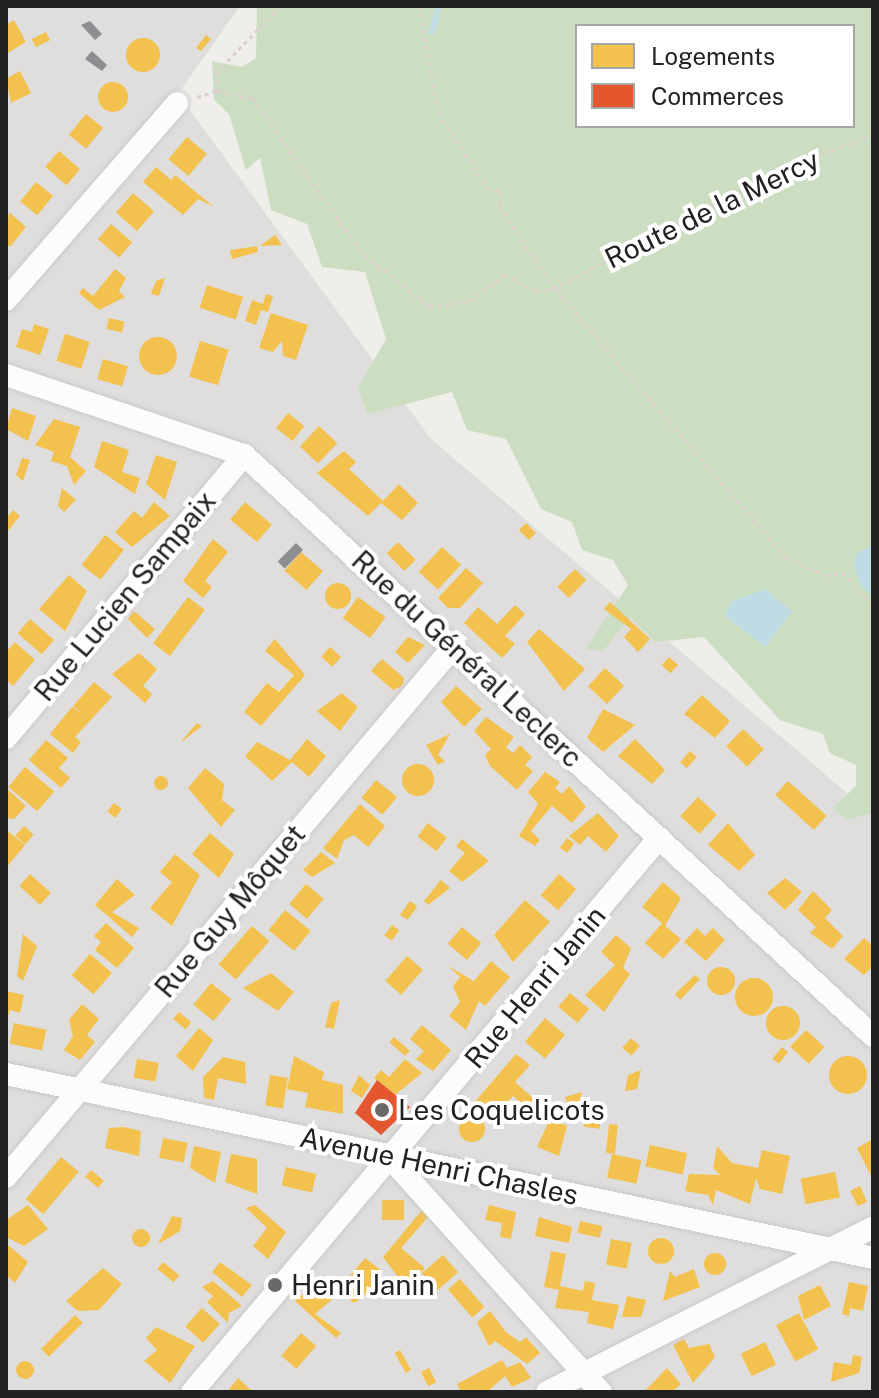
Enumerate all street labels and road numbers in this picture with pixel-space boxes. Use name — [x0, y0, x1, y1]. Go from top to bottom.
street label: Route de la Mercy — [599, 142, 825, 276]
street label: Rue Lucien Sampaix — [27, 484, 223, 708]
street label: Rue du Général Leclerc — [345, 543, 589, 775]
street label: Rue Guy Môquet — [148, 818, 312, 1004]
street label: Rue Henri Janin — [457, 899, 613, 1075]
street label: Avenue Henri Chasles — [297, 1120, 581, 1212]

